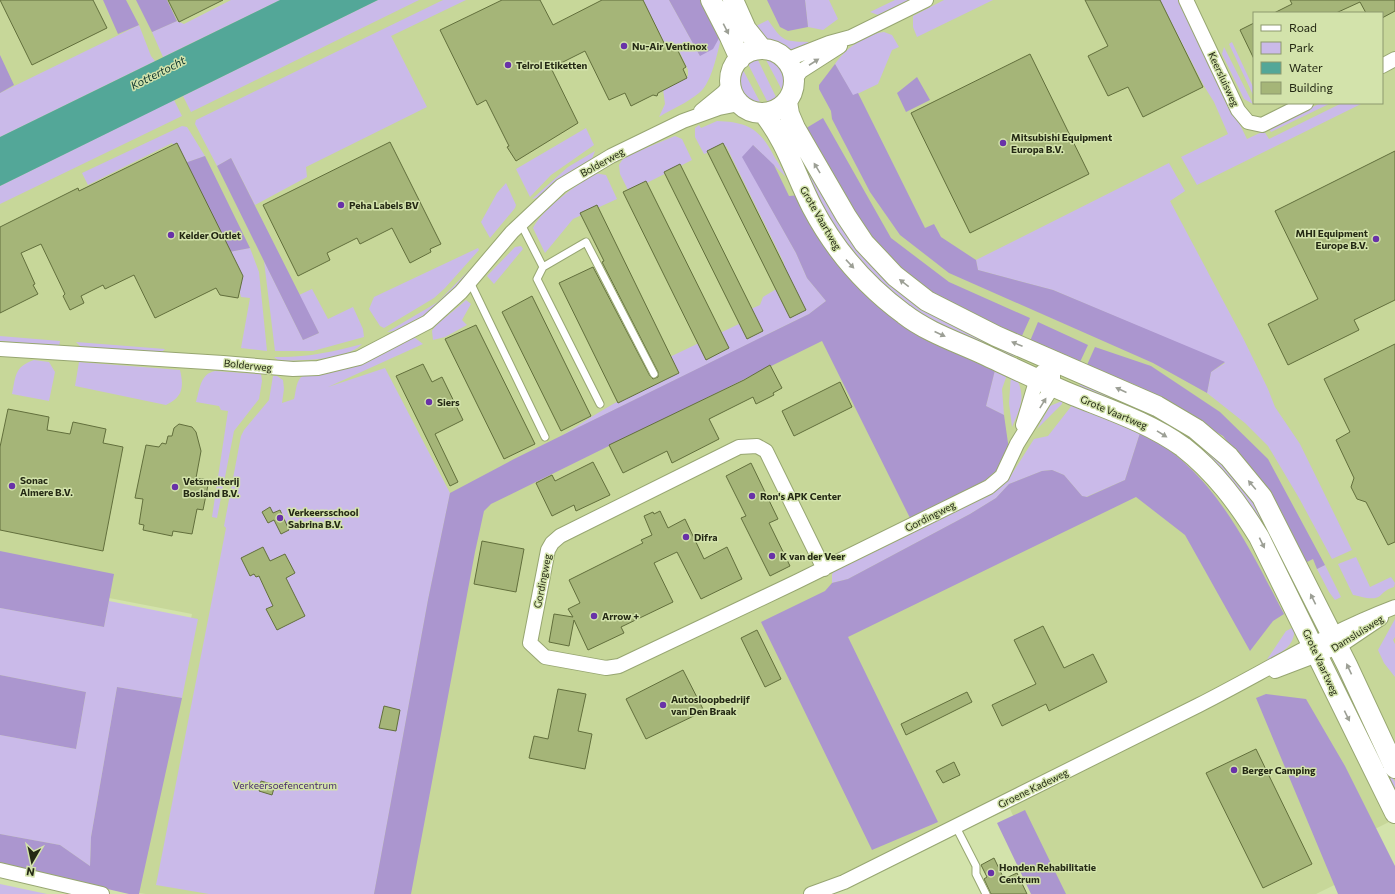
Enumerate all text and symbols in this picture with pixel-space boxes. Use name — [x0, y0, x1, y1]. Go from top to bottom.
legend — [1253, 12, 1383, 104]
text: Road — [1289, 20, 1317, 34]
one-way arrow — [723, 23, 729, 34]
place label: Nu-Air Ventinox — [632, 40, 707, 52]
text: Park — [1289, 40, 1315, 54]
marker: Nu-Air Ventinox — [619, 41, 629, 51]
street label: Keersluisweg — [1206, 50, 1242, 109]
water label: Kottertocht — [128, 53, 188, 92]
one-way arrow — [809, 58, 819, 66]
place label: Telrol Etiketten — [516, 59, 588, 71]
marker: Telrol Etiketten — [503, 60, 513, 70]
text: Water — [1289, 60, 1323, 74]
text: Building — [1289, 80, 1333, 94]
place label: Mitsubishi Equipment Europa B.V. — [1011, 131, 1112, 155]
marker: Mitsubishi Equipment Europa B.V. — [998, 138, 1008, 148]
street label: Bolderweg — [578, 145, 627, 179]
one-way arrow — [813, 163, 821, 173]
street label: Grote Vaartweg — [798, 184, 844, 253]
place label: Peha Labels BV — [349, 199, 419, 211]
marker: Peha Labels BV — [336, 200, 346, 210]
place label: MHI Equipment Europe B.V. — [1296, 227, 1368, 251]
place label: Kelder Outlet — [179, 229, 241, 241]
marker: Kelder Outlet — [166, 230, 176, 240]
marker: MHI Equipment Europe B.V. — [1371, 234, 1381, 244]
one-way arrow — [845, 259, 855, 269]
one-way arrow — [898, 278, 909, 287]
one-way arrow — [934, 331, 946, 337]
one-way arrow — [1011, 341, 1023, 347]
street label: Bolderweg — [223, 356, 273, 374]
one-way arrow — [1115, 387, 1127, 393]
street label: Grote Vaartweg — [1079, 392, 1150, 432]
place label: Siers — [437, 396, 460, 408]
marker: Siers — [424, 397, 434, 407]
one-way arrow — [1039, 397, 1046, 409]
one-way arrow — [1156, 431, 1168, 438]
place label: Sonac Almere B.V. — [20, 474, 73, 498]
place label: Vetsmelterij Bosland B.V. — [183, 475, 240, 499]
one-way arrow — [1248, 480, 1257, 490]
marker: Sonac Almere B.V. — [7, 481, 17, 491]
marker: Vetsmelterij Bosland B.V. — [170, 482, 180, 492]
place label: Ron's APK Center — [760, 490, 841, 502]
marker: Ron's APK Center — [747, 491, 757, 501]
street label: Gordingweg — [903, 498, 958, 534]
place label: Verkeersschool Sabrina B.V. — [288, 506, 359, 530]
marker: Verkeersschool Sabrina B.V. — [275, 513, 285, 523]
place label: Difra — [694, 531, 718, 543]
marker: Difra — [681, 532, 691, 542]
one-way arrow — [1259, 537, 1265, 549]
place label: K van der Veer — [780, 550, 845, 562]
marker: K van der Veer — [767, 551, 777, 561]
street label: Gordingweg — [531, 552, 553, 609]
one-way arrow — [1310, 594, 1316, 605]
place label: Arrow + — [602, 610, 639, 622]
marker: Arrow + — [589, 611, 599, 621]
street label: Damsluisweg — [1329, 612, 1386, 654]
street label: Grote Vaartweg — [1300, 627, 1342, 698]
one-way arrow — [1346, 663, 1352, 675]
place label: Autosloopbedrijf van Den Braak — [671, 693, 751, 717]
marker: Autosloopbedrijf van Den Braak — [658, 700, 668, 710]
one-way arrow — [1344, 710, 1350, 722]
place label: Berger Camping — [1242, 764, 1316, 776]
marker: Berger Camping — [1229, 765, 1239, 775]
street label: Groene Kadeweg — [996, 766, 1071, 810]
park label: Verkeersoefencentrum — [233, 779, 337, 791]
north arrow — [12, 842, 52, 882]
place label: Honden Rehabilitatie Centrum — [999, 861, 1096, 885]
text: N — [25, 865, 35, 879]
marker: Honden Rehabilitatie Centrum — [986, 868, 996, 878]

